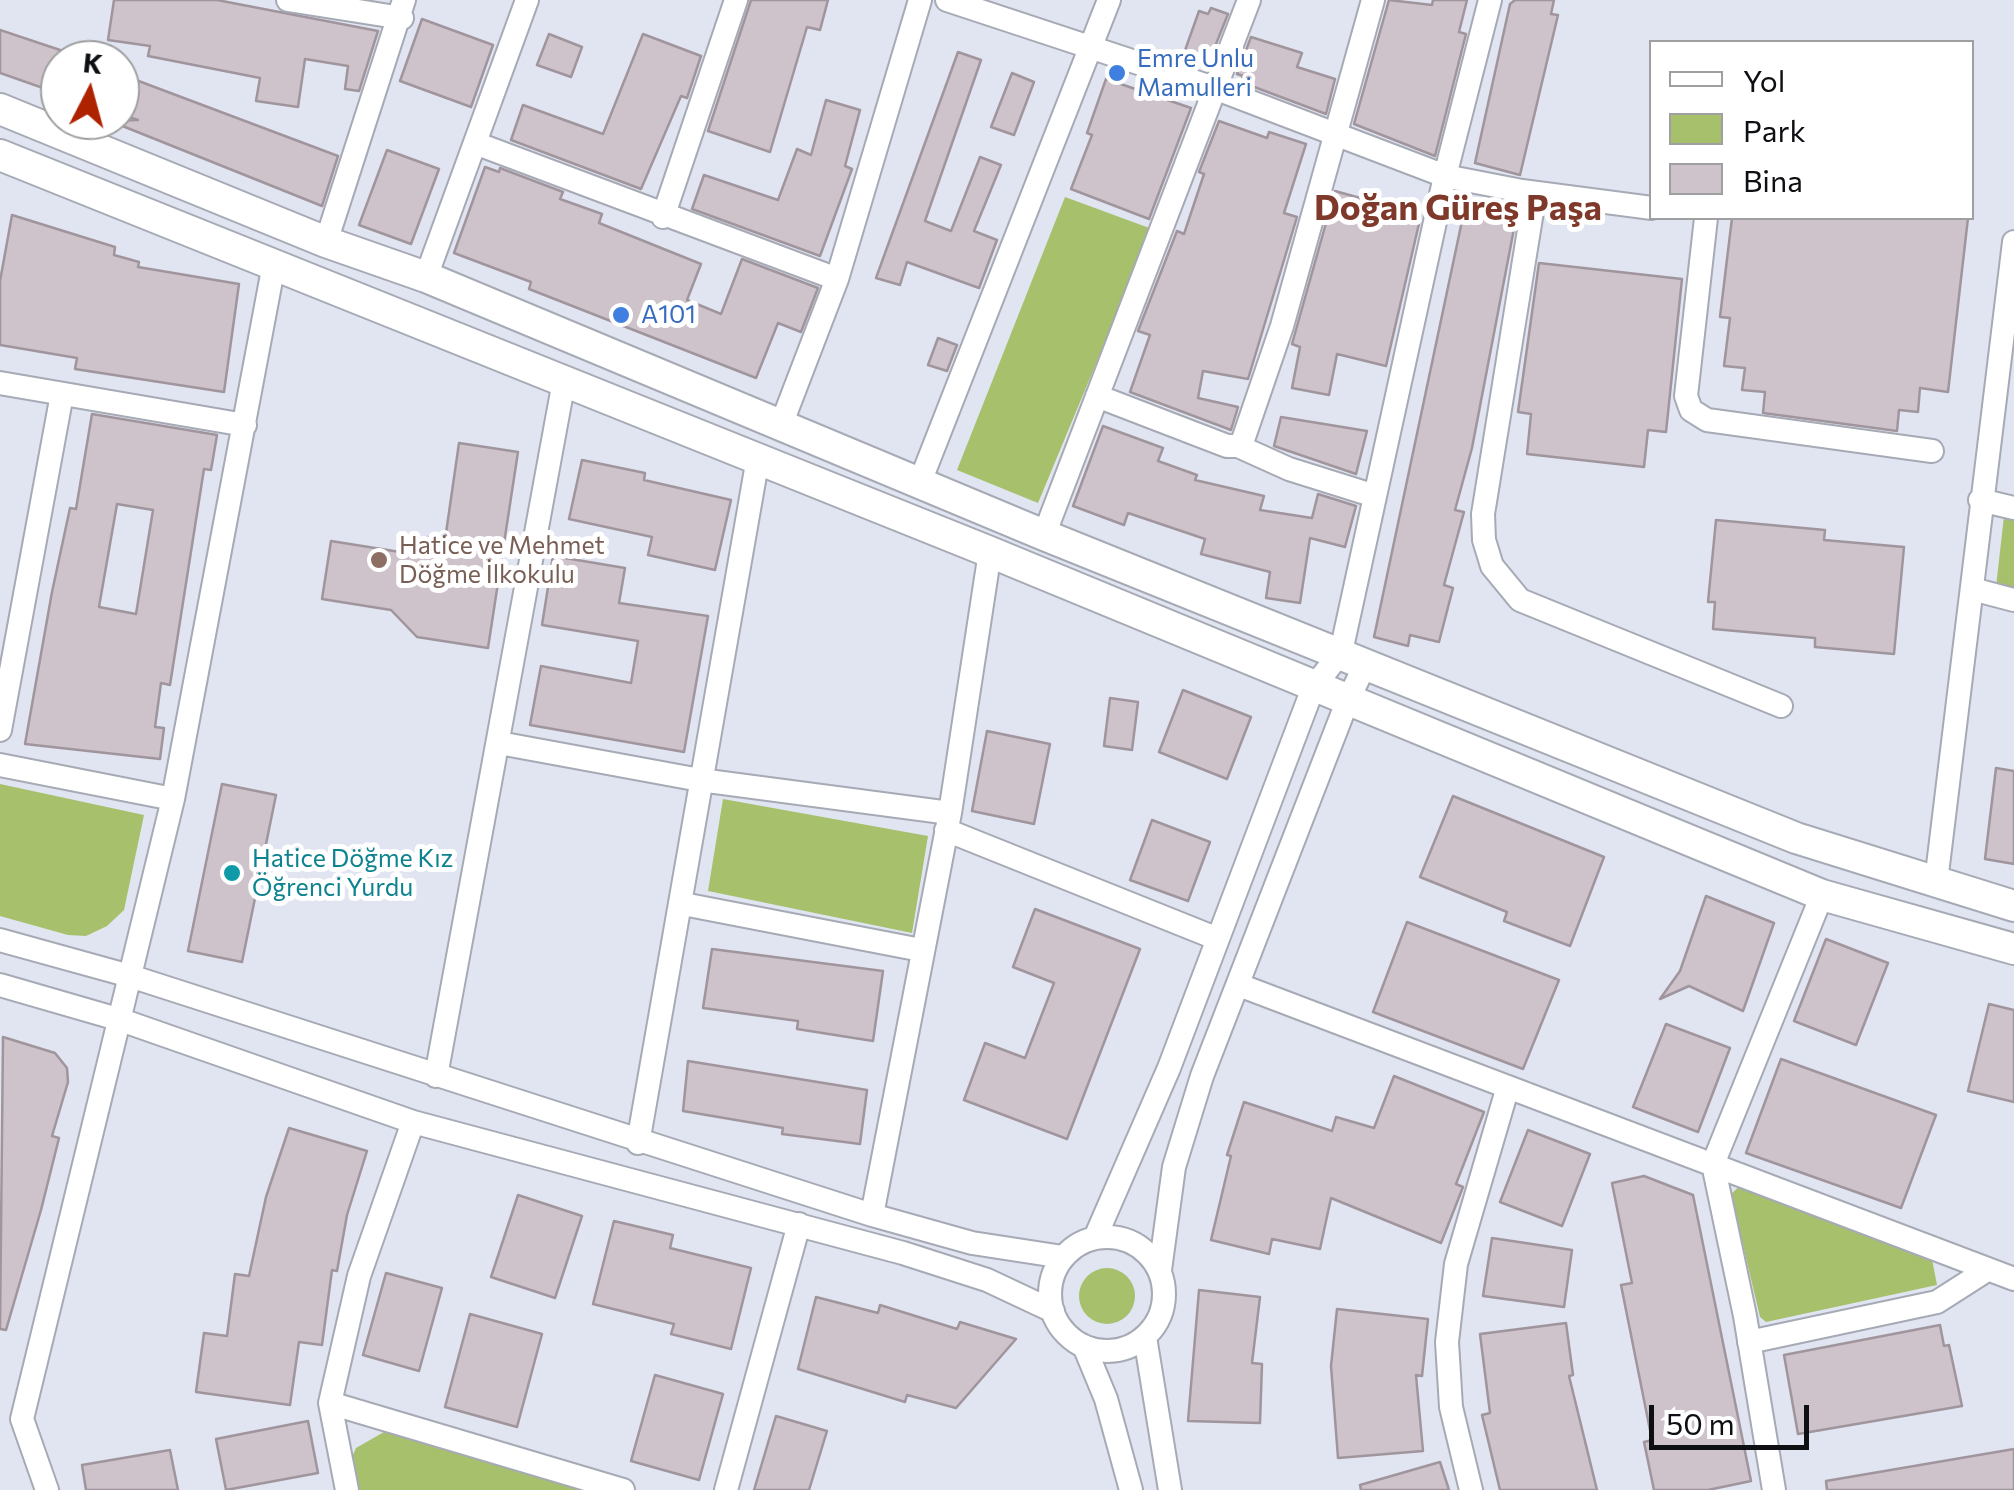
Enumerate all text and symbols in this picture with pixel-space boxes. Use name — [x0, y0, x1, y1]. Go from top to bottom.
north arrow — [40, 40, 140, 140]
legend — [1649, 40, 1974, 220]
text: K — [81, 44, 104, 80]
place label: Emre Unlu Mamulleri — [1137, 44, 1254, 103]
text: Yol — [1743, 61, 1785, 98]
marker: Emre Unlu Mamulleri — [1106, 62, 1128, 84]
text: Park — [1743, 111, 1806, 148]
text: Bina — [1743, 161, 1803, 198]
district label: Doğan Güreş Paşa — [1314, 187, 1602, 229]
place label: A101 — [641, 300, 696, 330]
marker: A101 — [610, 304, 632, 326]
place label: Hatice ve Mehmet Döğme İlkokulu — [399, 531, 605, 590]
marker: Hatice ve Mehmet Döğme İlkokulu — [368, 549, 390, 571]
place label: Hatice Döğme Kız Öğrenci Yurdu — [252, 844, 453, 903]
marker: Hatice Döğme Kız Öğrenci Yurdu — [221, 862, 243, 884]
scale bar — [1654, 1385, 1814, 1447]
text: 50 m — [1666, 1404, 1735, 1441]

